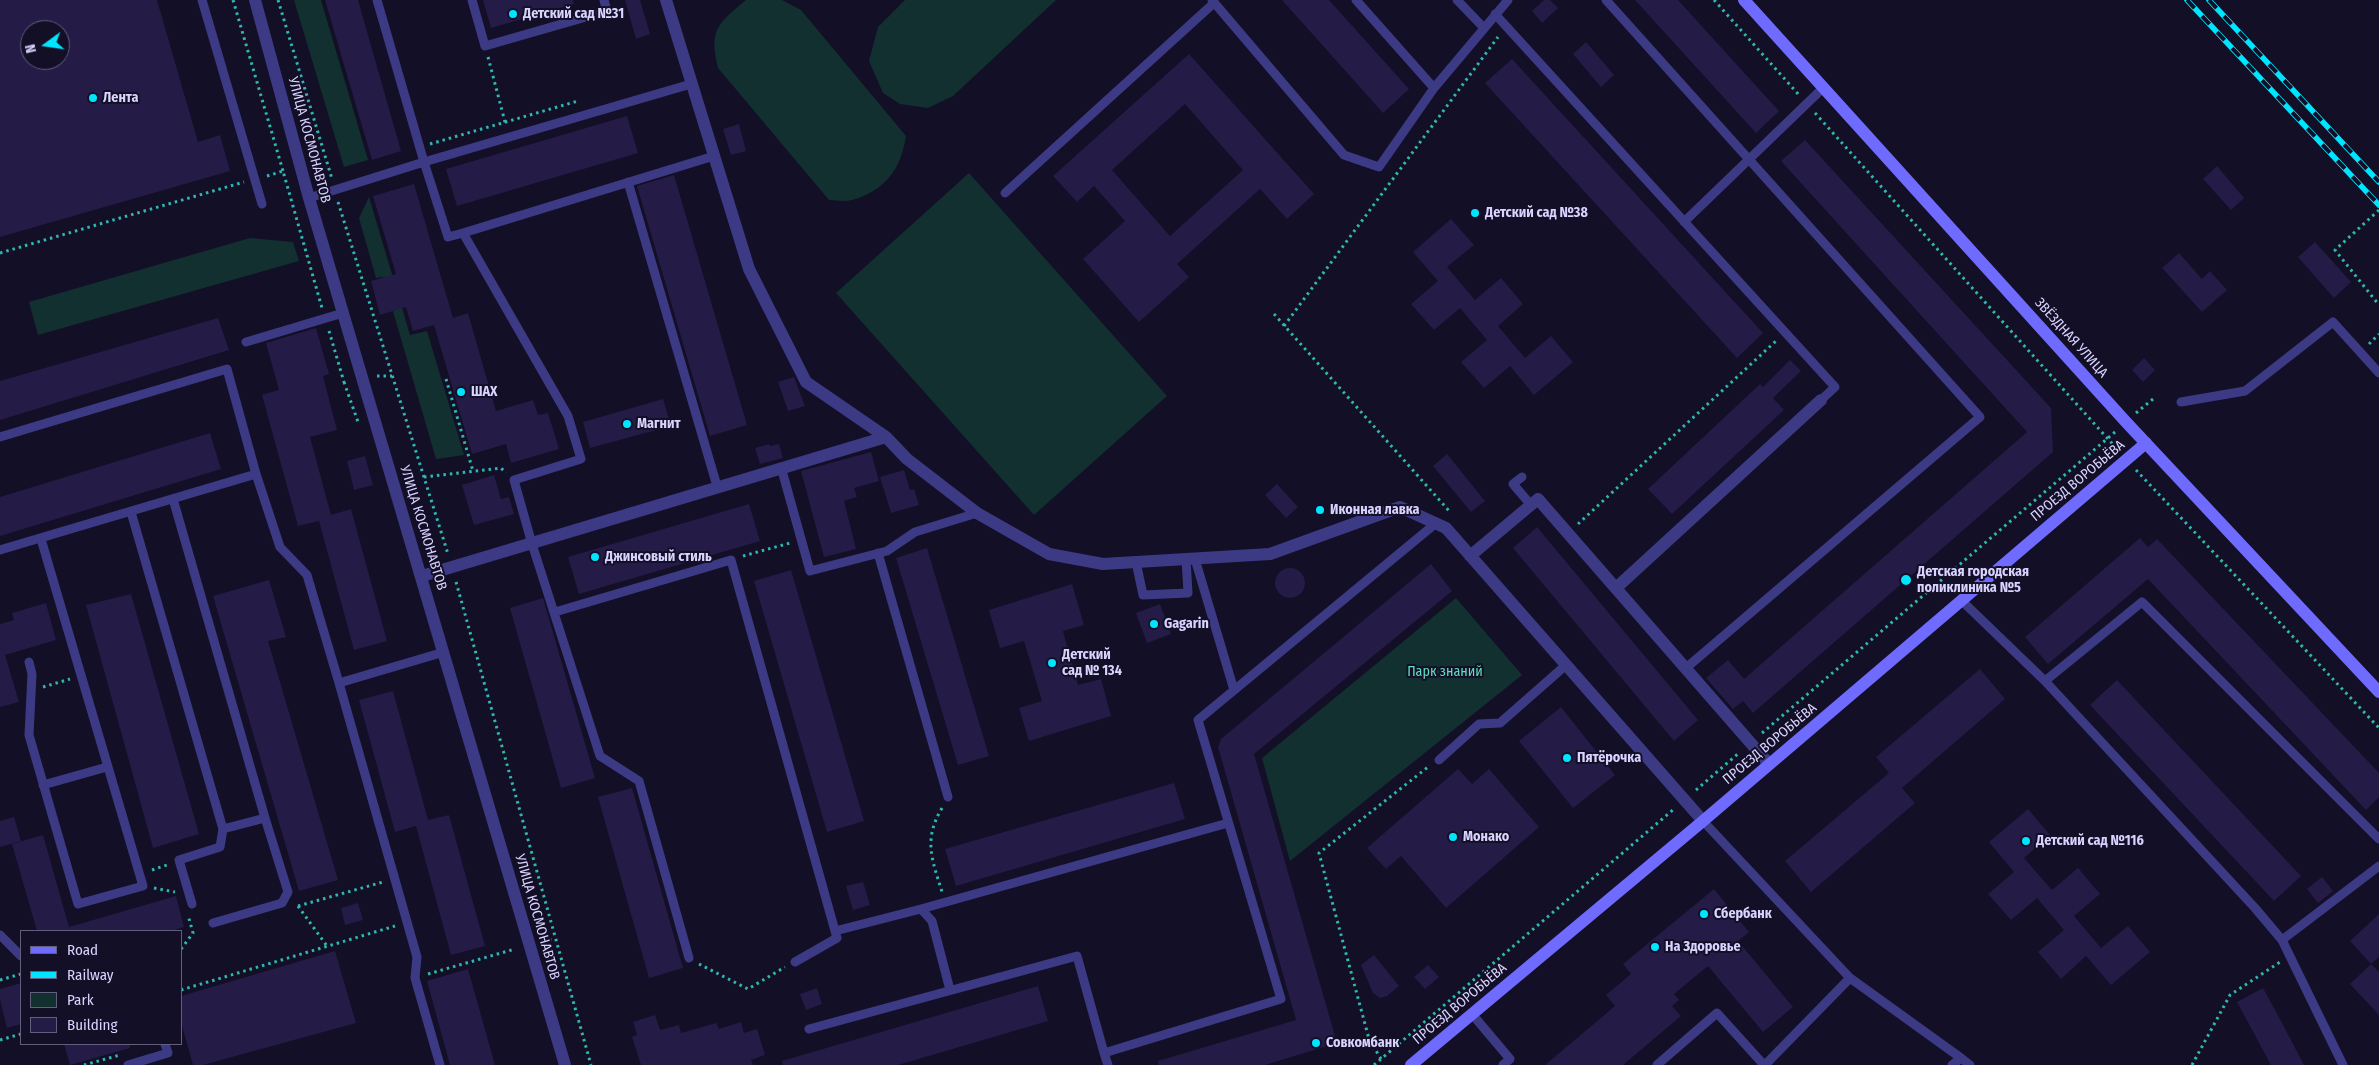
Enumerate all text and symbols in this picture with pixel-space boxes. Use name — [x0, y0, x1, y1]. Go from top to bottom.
place label: Детский сад №31 — [523, 6, 624, 22]
marker: Детский сад №31 — [507, 8, 519, 20]
north arrow — [20, 20, 70, 70]
text: N — [22, 42, 40, 55]
street label: УЛИЦА КОСМОНАВТОВ — [284, 75, 334, 205]
place label: Лента — [103, 90, 138, 106]
marker: Лента — [87, 92, 99, 104]
place label: Детский сад №38 — [1485, 205, 1588, 221]
marker: Детский сад №38 — [1469, 207, 1481, 219]
street label: ЗВЁЗДНАЯ УЛИЦА — [2031, 295, 2111, 381]
place label: ШАХ — [471, 384, 498, 400]
marker: ШАХ — [455, 386, 467, 398]
place label: Магнит — [637, 416, 680, 432]
marker: Магнит — [621, 418, 633, 430]
street label: ПРОЕЗД ВОРОБЬЁВА — [2028, 437, 2128, 525]
street label: УЛИЦА КОСМОНАВТОВ — [396, 464, 450, 592]
place label: Иконная лавка — [1330, 502, 1420, 518]
marker: Иконная лавка — [1314, 504, 1326, 516]
place label: Джинсовый стиль — [605, 549, 712, 565]
marker: Джинсовый стиль — [589, 551, 601, 563]
place label: Детская городская поликлиника №5 — [1917, 564, 2029, 596]
marker: Детская городская поликлиника №5 — [1899, 573, 1913, 587]
place label: Gagarin — [1164, 616, 1209, 632]
marker: Gagarin — [1148, 618, 1160, 630]
place label: Детский сад № 134 — [1062, 647, 1122, 680]
marker: Детский сад № 134 — [1046, 657, 1058, 669]
park label: Парк знаний — [1407, 664, 1483, 680]
street label: ПРОЕЗД ВОРОБЬЁВА — [1720, 700, 1820, 788]
place label: Пятёрочка — [1577, 750, 1641, 766]
marker: Пятёрочка — [1561, 752, 1573, 764]
place label: Монако — [1463, 829, 1509, 845]
marker: Монако — [1447, 831, 1459, 843]
place label: Детский сад №116 — [2036, 833, 2144, 849]
marker: Детский сад №116 — [2020, 835, 2032, 847]
street label: УЛИЦА КОСМОНАВТОВ — [511, 852, 563, 982]
place label: Сбербанк — [1714, 906, 1772, 922]
marker: Сбербанк — [1698, 908, 1710, 920]
legend — [20, 930, 182, 1045]
place label: На Здоровье — [1665, 939, 1741, 955]
text: Road — [67, 941, 98, 959]
marker: На Здоровье — [1649, 941, 1661, 953]
street label: ПРОЕЗД ВОРОБЬЁВА — [1410, 960, 1510, 1048]
text: Railway — [67, 966, 114, 984]
text: Park — [67, 991, 94, 1009]
text: Building — [67, 1016, 118, 1034]
place label: Совкомбанк — [1326, 1035, 1399, 1051]
marker: Совкомбанк — [1310, 1037, 1322, 1049]

